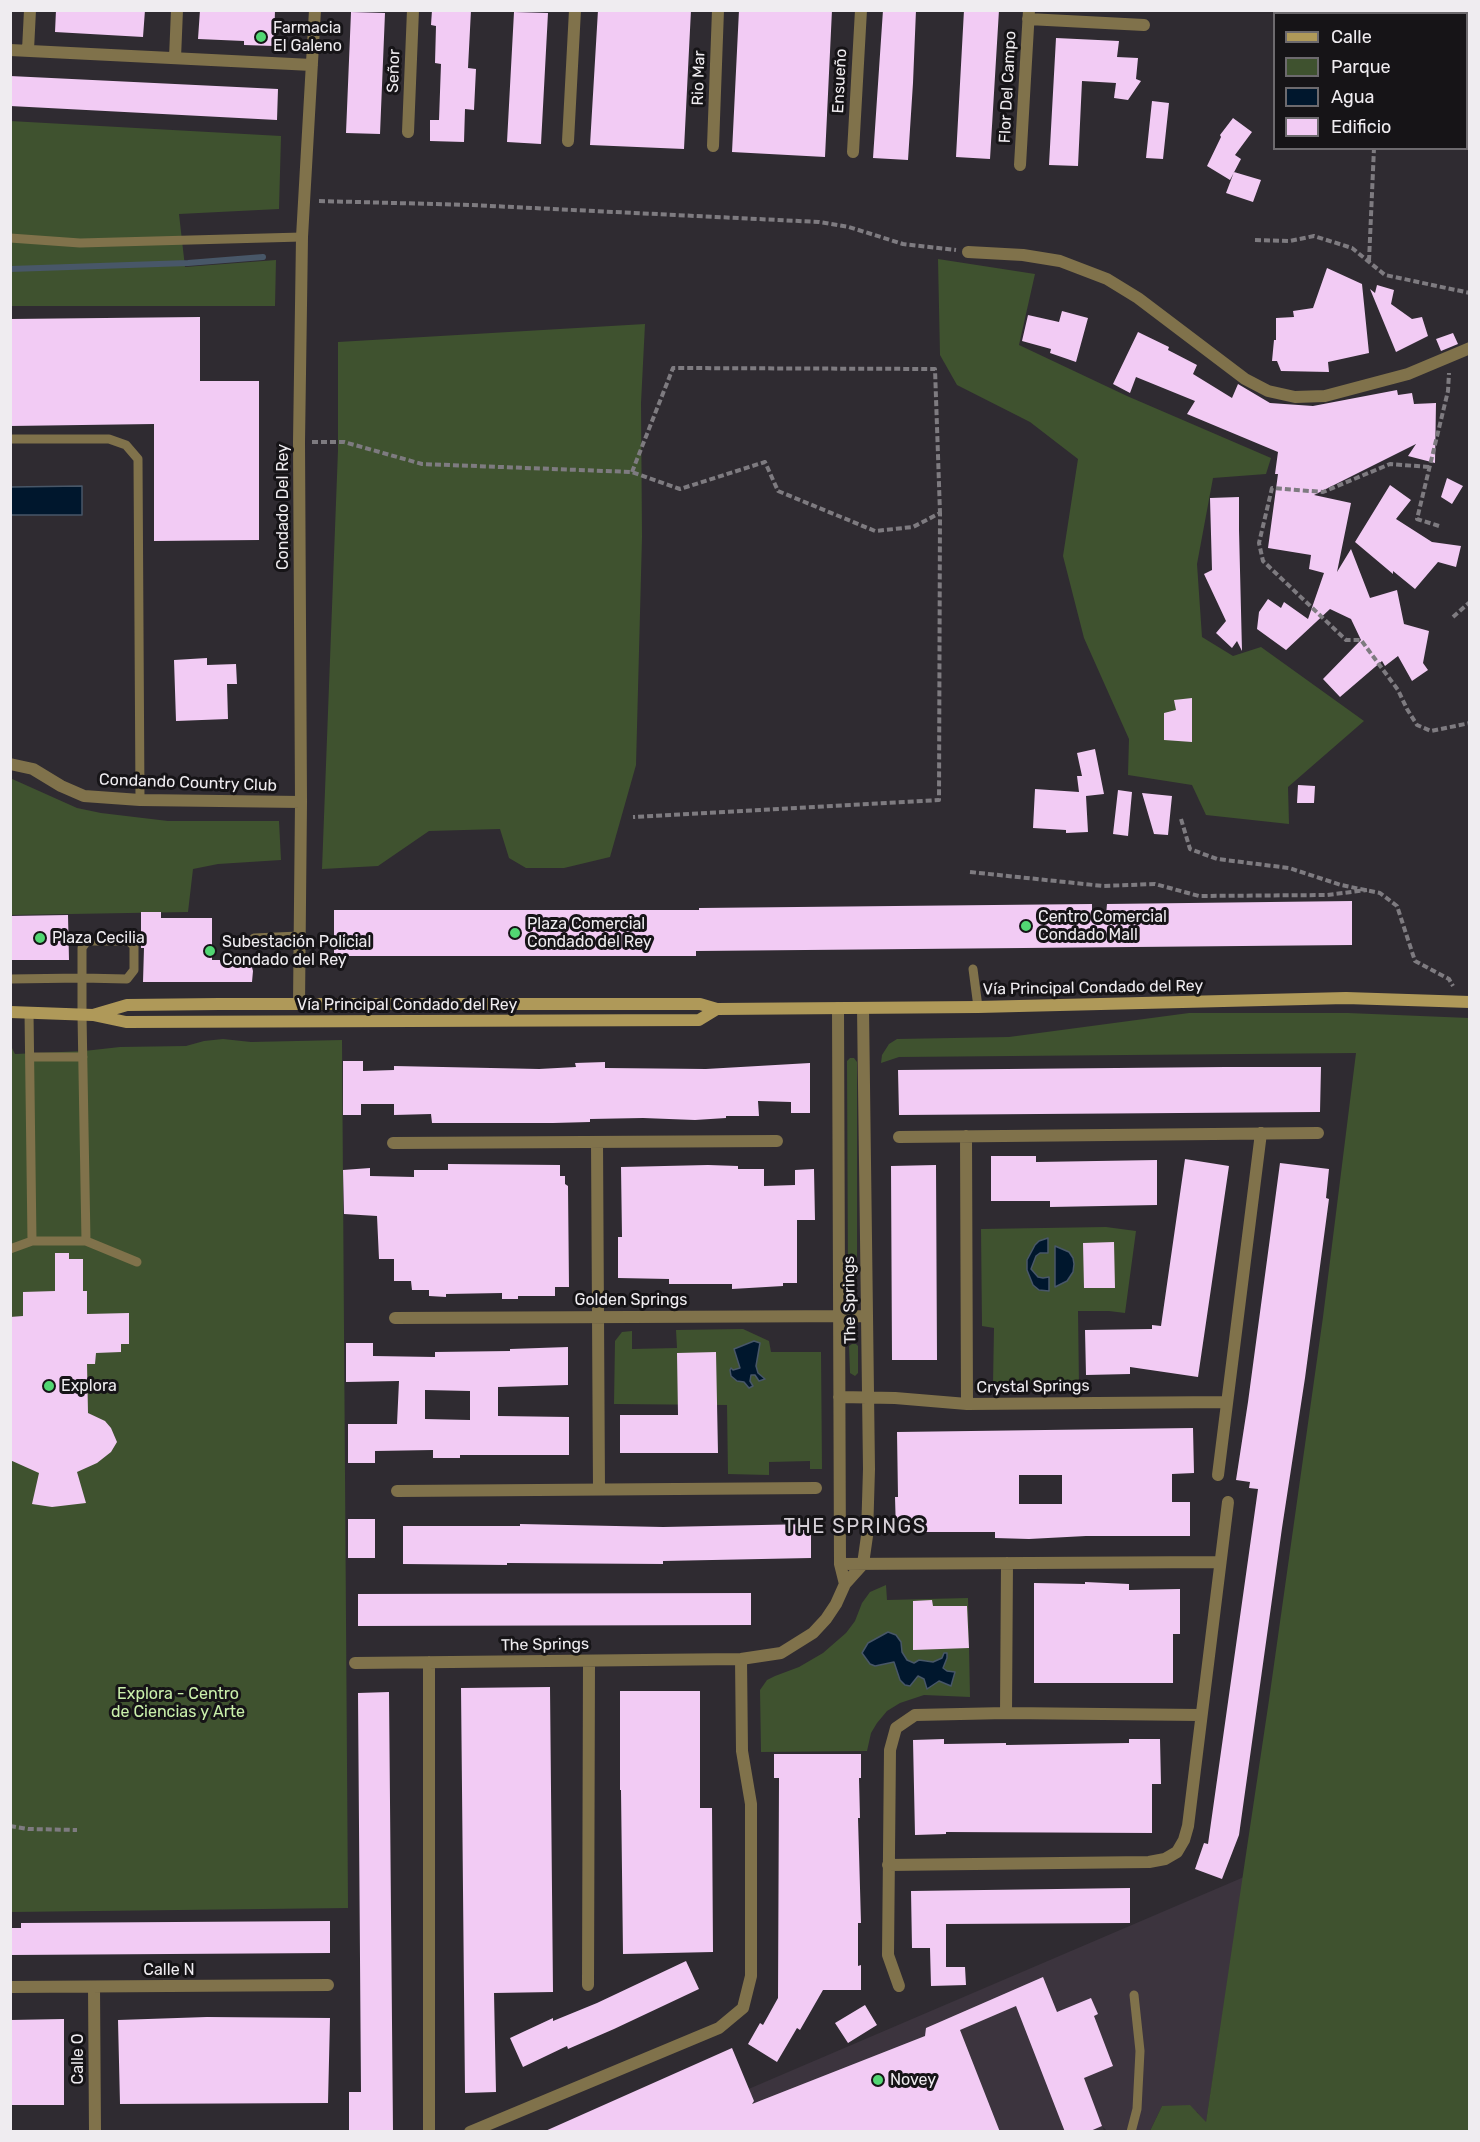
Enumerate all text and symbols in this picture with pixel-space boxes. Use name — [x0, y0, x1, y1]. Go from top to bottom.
legend — [1273, 12, 1468, 150]
place label: Farmacia El Galeno — [273, 18, 342, 56]
text: Calle — [1331, 26, 1372, 48]
marker: Farmacia El Galeno — [254, 30, 268, 44]
street label: Flor Del Campo — [995, 30, 1021, 144]
street label: Ensueño — [829, 48, 851, 114]
street label: Señor — [384, 49, 404, 93]
street label: Rio Mar — [688, 50, 710, 106]
text: Parque — [1331, 56, 1391, 78]
text: Agua — [1331, 86, 1374, 108]
text: Edificio — [1331, 116, 1391, 138]
street label: Condado Del Rey — [273, 444, 293, 570]
street label: Condando Country Club — [99, 770, 277, 796]
place label: Centro Comercial Condado Mall — [1038, 907, 1167, 945]
place label: Plaza Comercial Condado del Rey — [527, 914, 652, 952]
marker: Centro Comercial Condado Mall — [1019, 919, 1033, 933]
marker: Plaza Comercial Condado del Rey — [508, 926, 522, 940]
place label: Plaza Cecilia — [52, 928, 145, 948]
marker: Plaza Cecilia — [33, 931, 47, 945]
place label: Subestación Policial Condado del Rey — [222, 932, 371, 970]
marker: Subestación Policial Condado del Rey — [203, 944, 217, 958]
street label: Vía Principal Condado del Rey — [983, 976, 1203, 1000]
street label: Vía Principal Condado del Rey — [297, 995, 517, 1015]
street label: The Springs — [840, 1256, 860, 1344]
street label: Golden Springs — [575, 1290, 687, 1310]
place label: Explora — [61, 1376, 117, 1396]
street label: Crystal Springs — [976, 1376, 1090, 1398]
marker: Explora — [42, 1379, 56, 1393]
district label: THE SPRINGS — [783, 1515, 927, 1539]
street label: The Springs — [501, 1635, 589, 1655]
park label: Explora - Centro de Ciencias y Arte — [111, 1684, 245, 1722]
street label: Calle N — [143, 1960, 195, 1980]
street label: Calle O — [68, 2034, 88, 2084]
place label: Novey — [890, 2070, 936, 2090]
marker: Novey — [871, 2073, 885, 2087]

